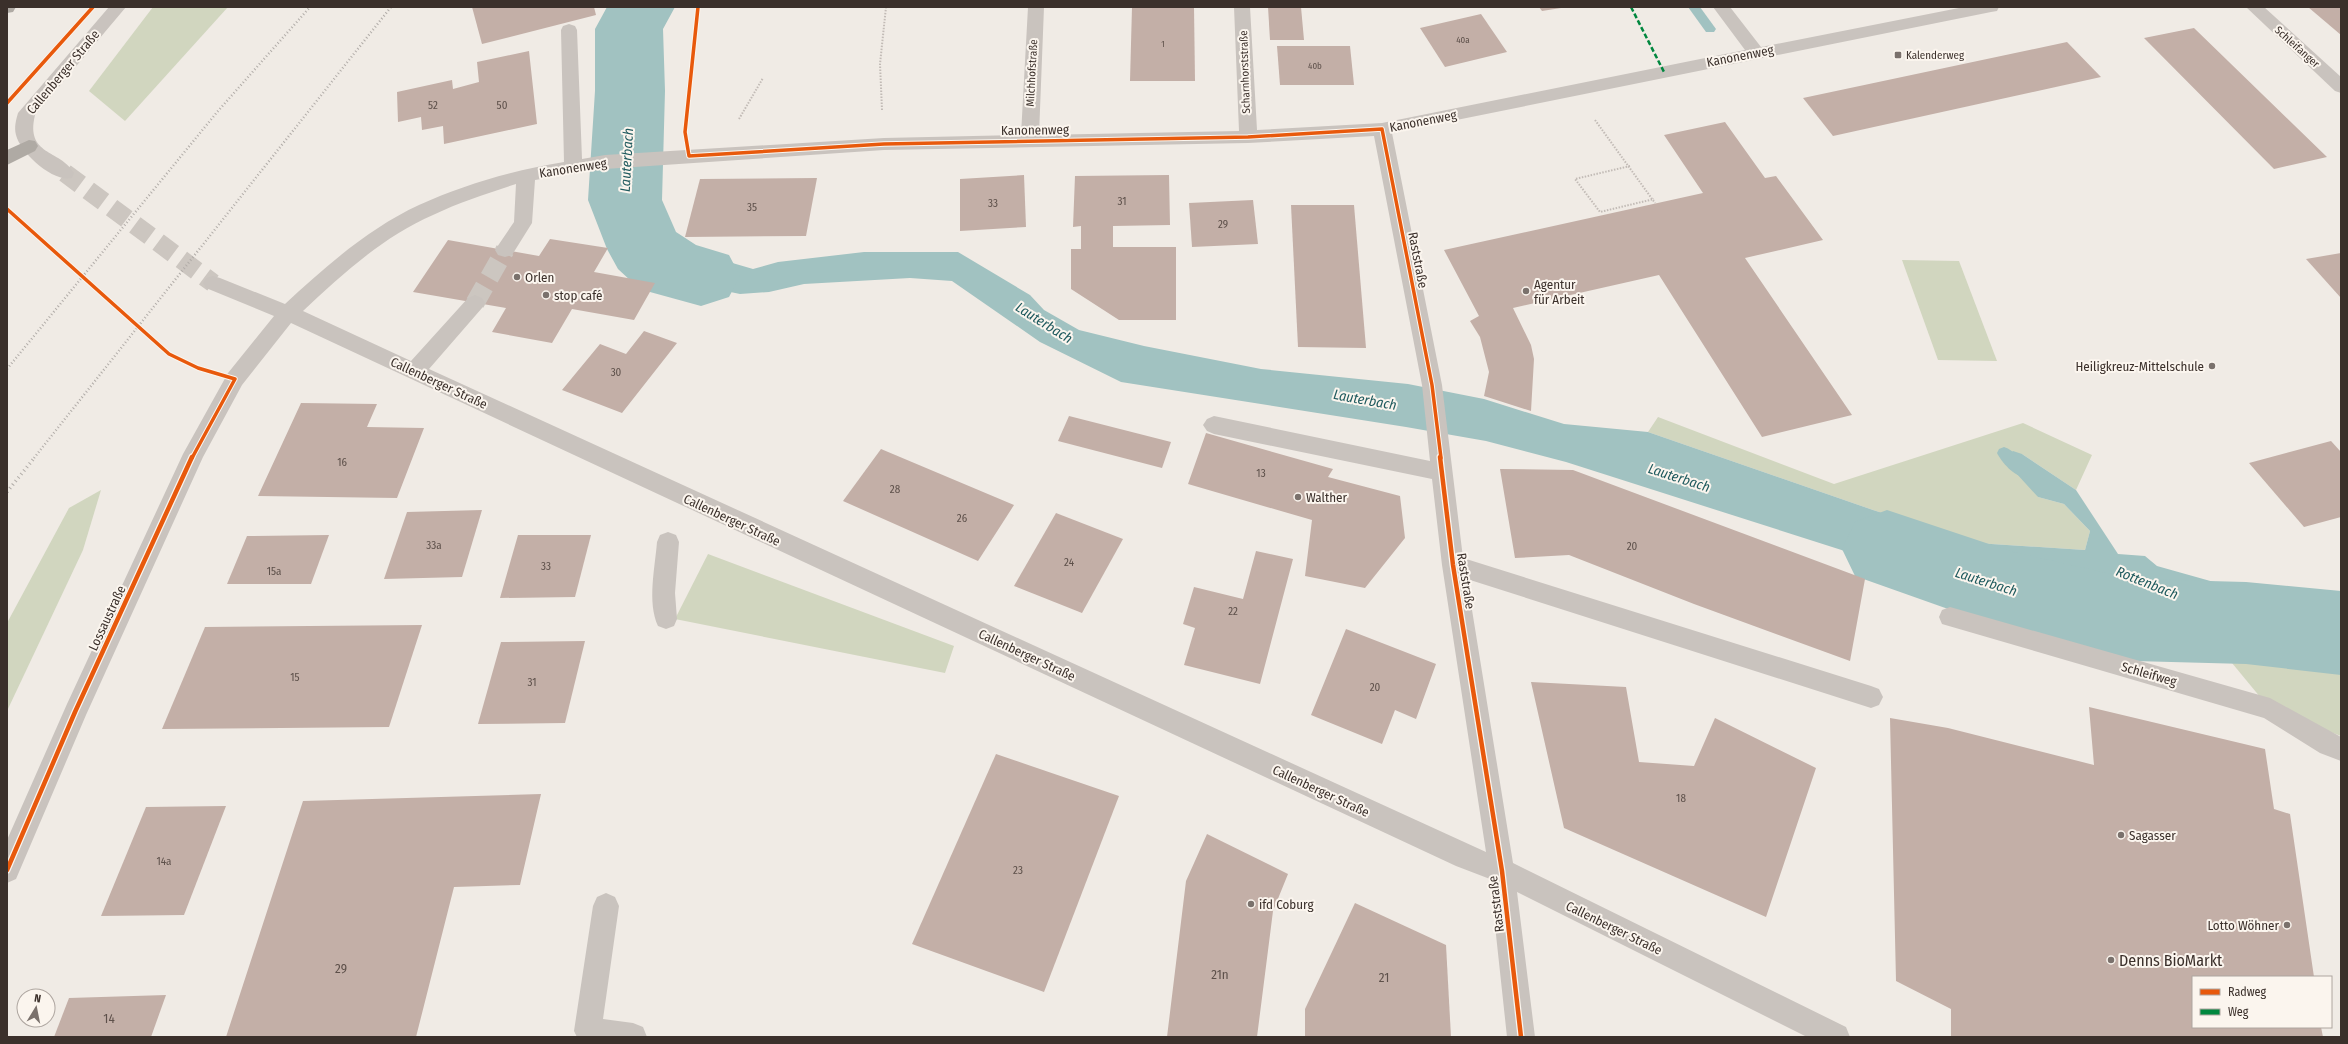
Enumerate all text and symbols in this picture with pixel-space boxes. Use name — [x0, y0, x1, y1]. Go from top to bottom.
street label: Schleifanger — [2272, 24, 2322, 71]
street label: Callenberger Straße — [24, 27, 102, 117]
street label: Scharnhorststraße — [1237, 30, 1253, 114]
house number: 40a — [1456, 35, 1470, 45]
street label: Milchhofstraße — [1024, 39, 1040, 107]
house number: 1 — [1161, 39, 1165, 49]
street label: Kanonenweg — [1705, 42, 1776, 70]
place label: Kalenderweg — [1906, 49, 1965, 62]
marker: Kalenderweg — [1893, 50, 1903, 60]
house number: 40b — [1308, 61, 1322, 71]
house number: 52 — [428, 99, 438, 112]
house number: 50 — [497, 99, 508, 112]
street label: Kanonenweg — [1388, 107, 1459, 135]
street label: Kanonenweg — [1001, 122, 1070, 138]
water label: Lauterbach — [617, 128, 637, 192]
street label: Kanonenweg — [538, 155, 609, 181]
house number: 31 — [1118, 195, 1127, 208]
house number: 33 — [988, 197, 998, 210]
house number: 35 — [747, 201, 757, 214]
house number: 29 — [1218, 218, 1228, 231]
street label: Raststraße — [1405, 231, 1431, 289]
place label: Orlen — [525, 270, 554, 285]
marker: Orlen — [512, 272, 522, 282]
place label: Agentur für Arbeit — [1534, 277, 1585, 307]
marker: Agentur für Arbeit — [1521, 286, 1531, 296]
place label: stop café — [554, 288, 603, 303]
marker: stop café — [541, 290, 551, 300]
water label: Lauterbach — [1012, 299, 1076, 347]
street label: Callenberger Straße — [388, 354, 490, 412]
place label: Heiligkreuz-Mittelschule — [2075, 359, 2204, 374]
marker: Heiligkreuz-Mittelschule — [2207, 361, 2217, 371]
house number: 30 — [611, 366, 622, 379]
water label: Lauterbach — [1332, 386, 1398, 414]
house number: 16 — [337, 456, 347, 469]
water label: Lauterbach — [1646, 460, 1712, 496]
house number: 13 — [1256, 467, 1266, 480]
house number: 28 — [890, 483, 901, 496]
place label: Walther — [1306, 490, 1348, 505]
street label: Callenberger Straße — [681, 491, 783, 549]
marker: Walther — [1293, 492, 1303, 502]
house number: 26 — [957, 512, 968, 525]
house number: 33a — [426, 539, 442, 552]
house number: 20 — [1627, 540, 1638, 553]
street label: Raststraße — [1454, 552, 1478, 610]
house number: 24 — [1064, 556, 1075, 569]
house number: 33 — [541, 560, 551, 573]
water label: Rottenbach — [2113, 563, 2181, 603]
water label: Lauterbach — [1953, 564, 2019, 600]
house number: 15a — [267, 565, 281, 578]
street label: Lossaustraße — [85, 583, 129, 653]
house number: 22 — [1228, 605, 1238, 618]
street label: Callenberger Straße — [976, 626, 1078, 684]
street label: Schleifweg — [2120, 659, 2179, 689]
house number: 15 — [290, 671, 300, 684]
house number: 31 — [528, 676, 537, 689]
house number: 20 — [1370, 681, 1381, 694]
street label: Callenberger Straße — [1270, 762, 1372, 820]
house number: 18 — [1676, 792, 1686, 805]
place label: Sagasser — [2129, 828, 2176, 843]
marker: Sagasser — [2116, 830, 2126, 840]
house number: 14a — [156, 855, 172, 868]
house number: 23 — [1013, 864, 1023, 877]
street label: Raststraße — [1485, 875, 1507, 933]
place label: ifd Coburg — [1259, 897, 1314, 912]
street label: Callenberger Straße — [1564, 898, 1664, 958]
marker: ifd Coburg — [1246, 899, 1256, 909]
place label: Lotto Wöhner — [2207, 918, 2279, 933]
marker: Lotto Wöhner — [2282, 920, 2292, 930]
place label: Denns BioMarkt — [2119, 951, 2223, 970]
marker: Denns BioMarkt — [2106, 955, 2116, 965]
house number: 29 — [335, 961, 347, 976]
house number: 21n — [1211, 967, 1229, 982]
house number: 21 — [1379, 970, 1389, 985]
legend — [2192, 976, 2332, 1028]
text: Radweg — [2228, 985, 2267, 999]
north arrow — [16, 988, 56, 1028]
text: N — [33, 992, 42, 1006]
text: Weg — [2228, 1005, 2249, 1019]
house number: 14 — [103, 1011, 115, 1026]

